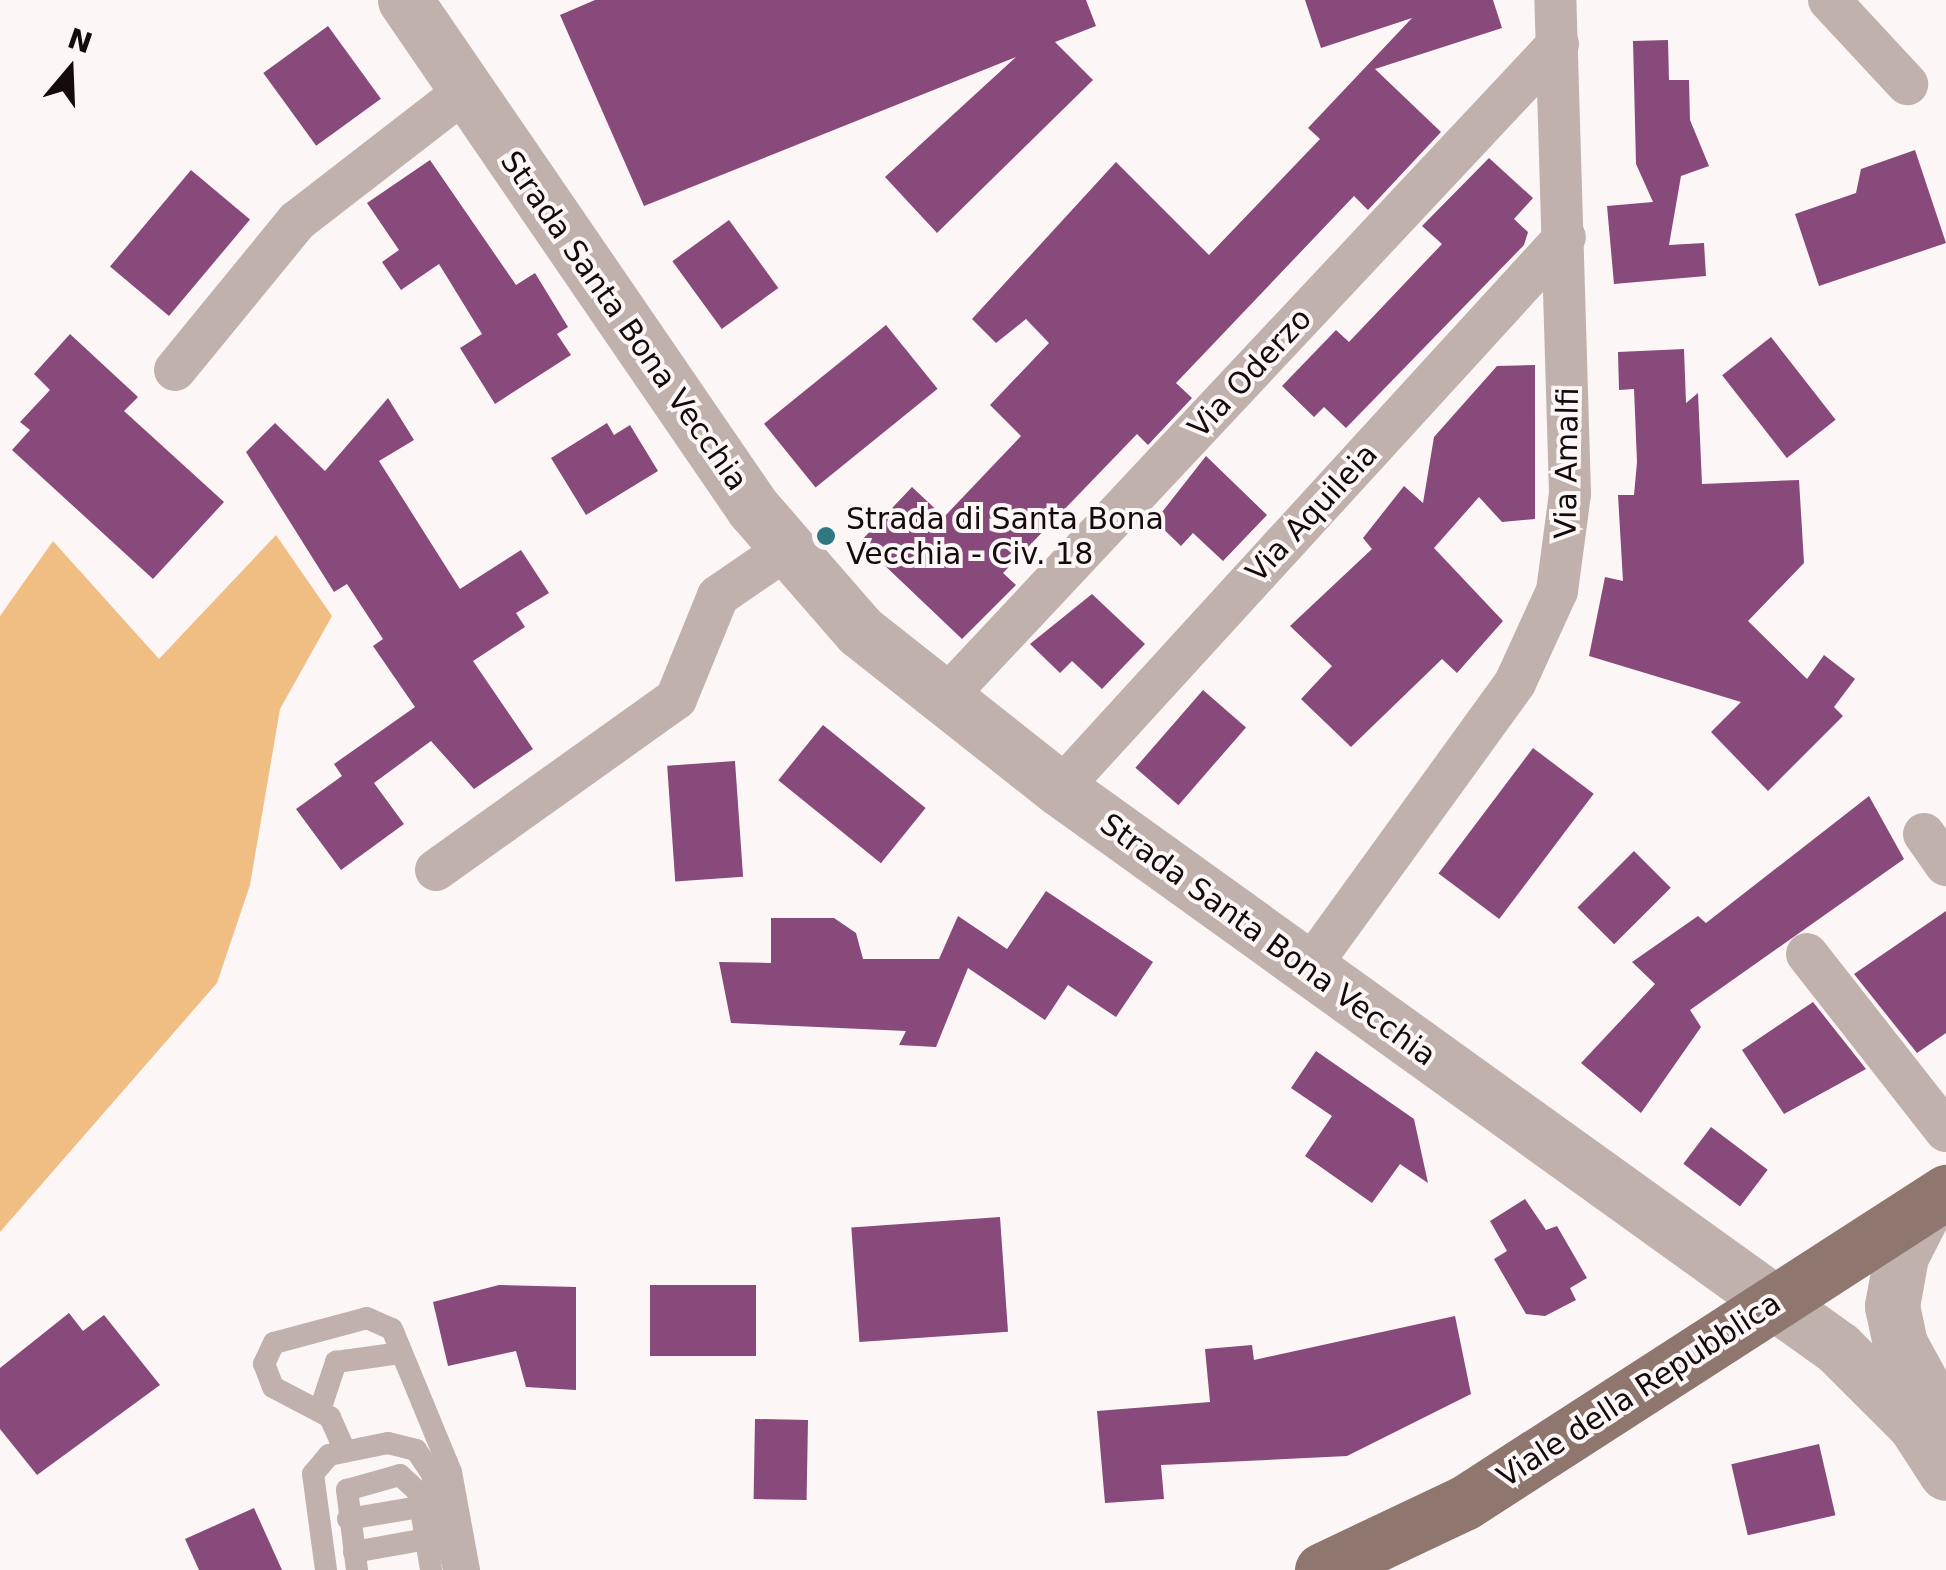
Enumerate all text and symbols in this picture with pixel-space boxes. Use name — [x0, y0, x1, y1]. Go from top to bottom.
north arrow — [20, 20, 120, 120]
text: N — [63, 22, 96, 61]
street label: Strada Santa Bona Vecchia — [493, 144, 755, 498]
street label: Via Oderzo — [1181, 301, 1319, 445]
street label: Via Amalfi — [1548, 387, 1586, 539]
street label: Via Aquileia — [1239, 436, 1385, 590]
place label: Strada di Santa Bona Vecchia - Civ. 18 — [846, 501, 1164, 572]
marker: Strada di Santa Bona Vecchia - Civ. 18 — [815, 525, 837, 547]
street label: Strada Santa Bona Vecchia — [1093, 806, 1443, 1074]
street label: Viale della Repubblica — [1491, 1285, 1787, 1495]

